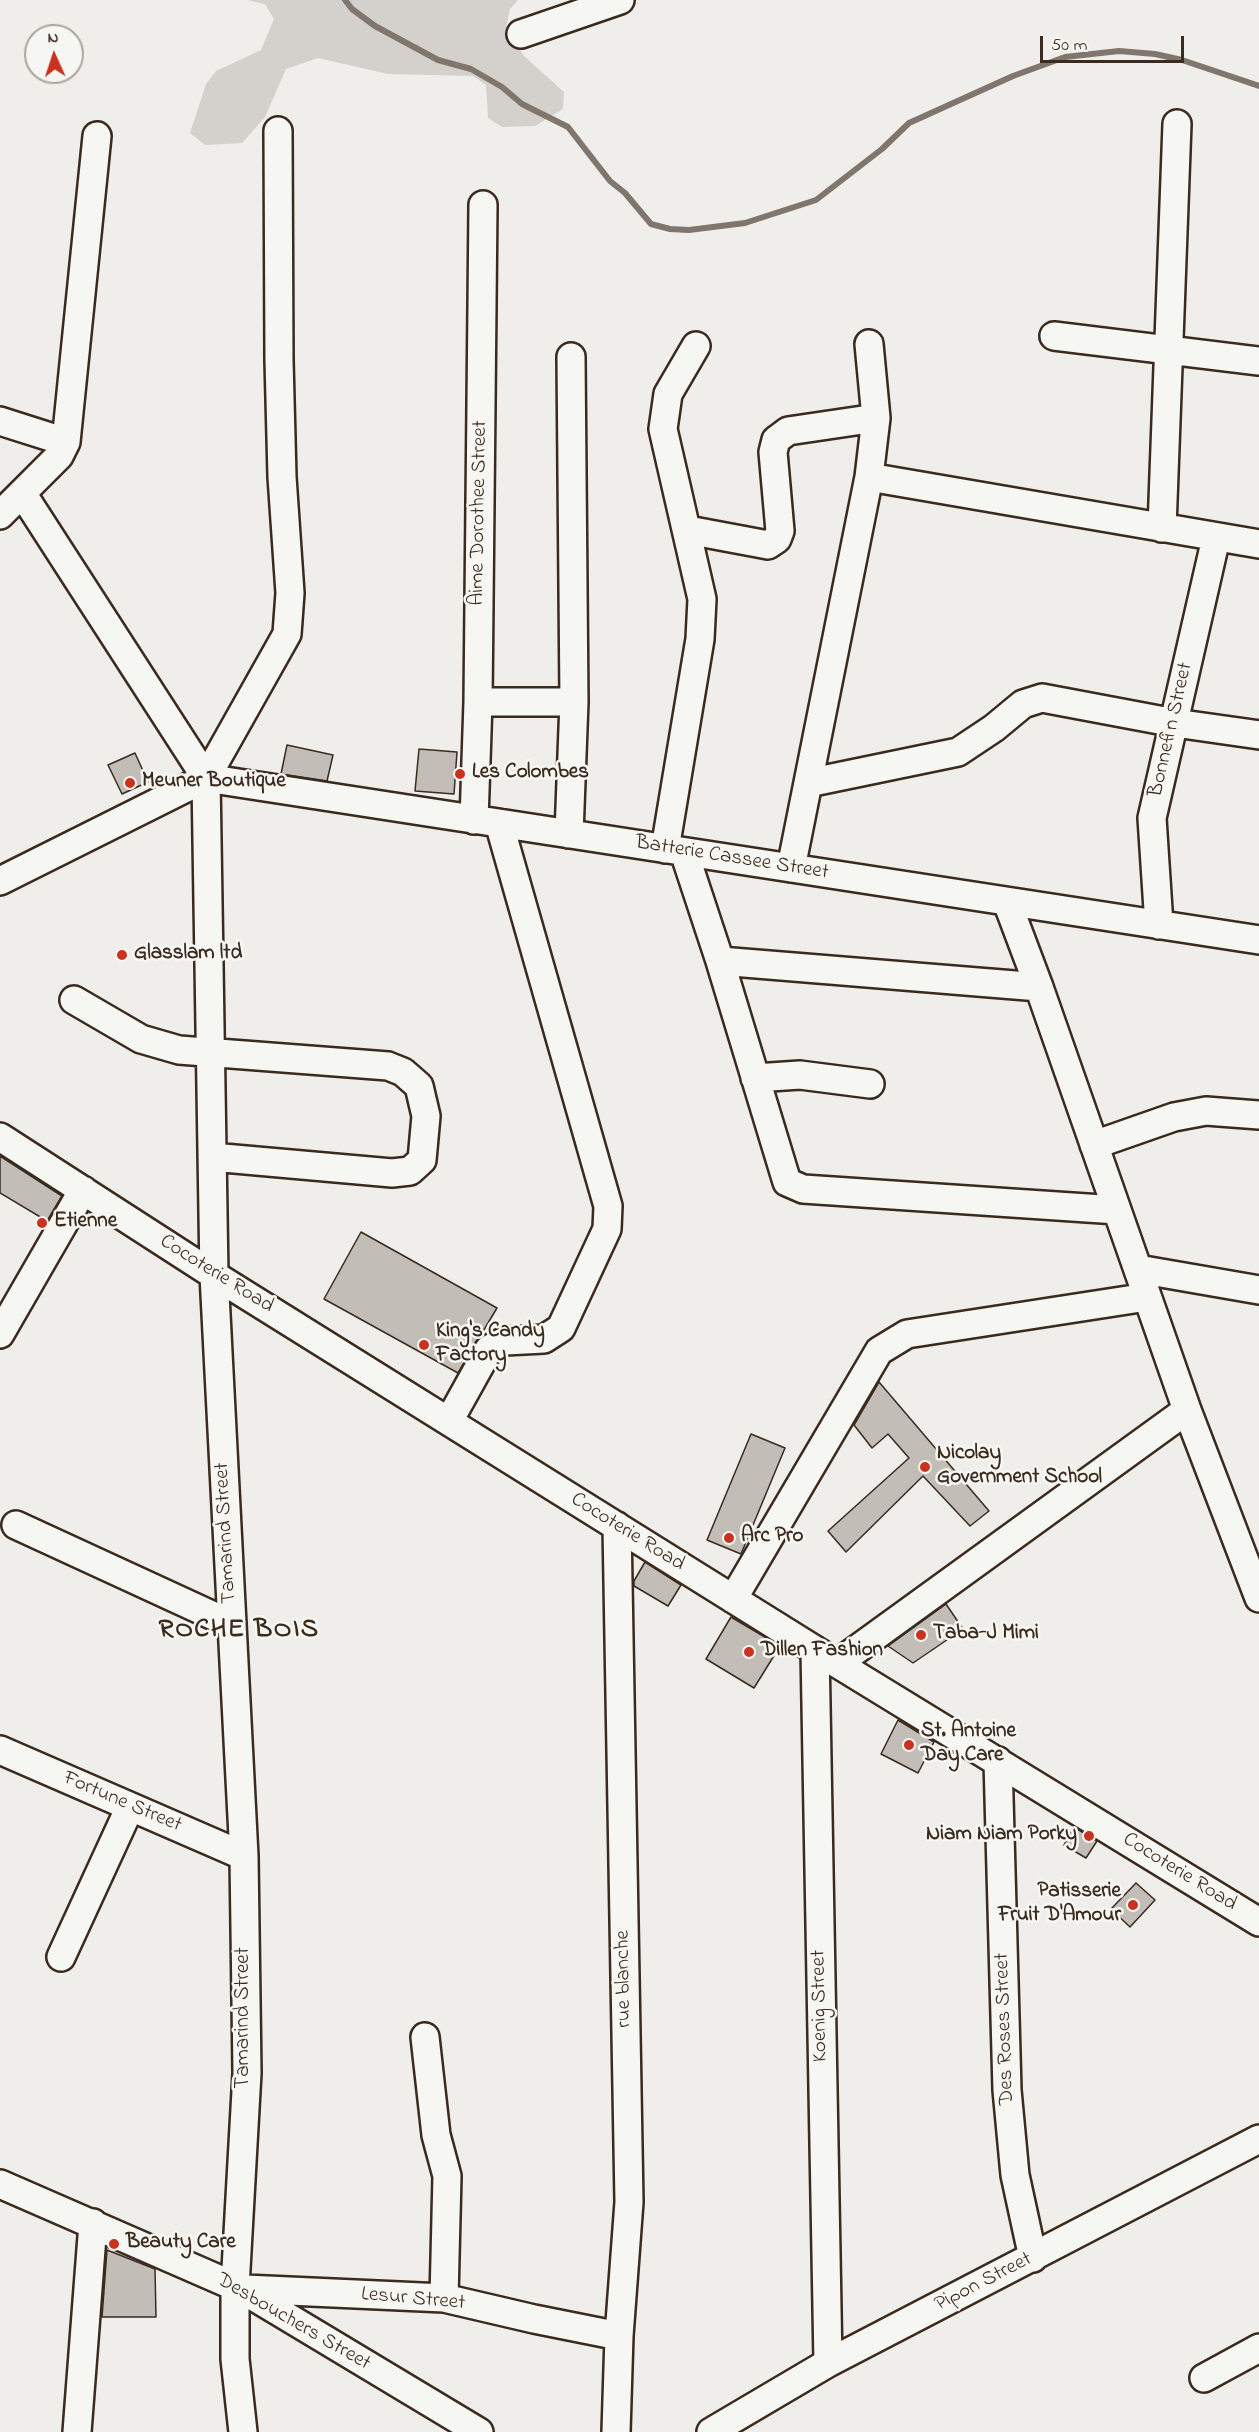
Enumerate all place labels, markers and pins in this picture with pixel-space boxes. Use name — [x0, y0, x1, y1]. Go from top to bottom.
place label: Les Colombes — [472, 761, 589, 787]
marker: Les Colombes — [453, 767, 467, 781]
place label: Meuner Boutique — [142, 770, 286, 796]
marker: Meuner Boutique — [123, 776, 137, 790]
place label: Glasslam ltd — [134, 942, 242, 968]
marker: Glasslam ltd — [115, 948, 129, 962]
place label: Etienne — [54, 1210, 117, 1236]
marker: Etienne — [35, 1216, 49, 1230]
place label: King's Candy Factory — [436, 1320, 545, 1370]
marker: King's Candy Factory — [417, 1338, 431, 1352]
place label: Nicolay Government School — [937, 1442, 1102, 1492]
marker: Nicolay Government School — [918, 1460, 932, 1474]
place label: Arc Pro — [741, 1525, 803, 1551]
marker: Arc Pro — [722, 1531, 736, 1545]
place label: Taba-J Mimi — [933, 1622, 1039, 1648]
marker: Taba-J Mimi — [914, 1628, 928, 1642]
place label: Dillen Fashion — [761, 1639, 883, 1665]
marker: Dillen Fashion — [742, 1645, 756, 1659]
place label: St. Antoine Day Care — [921, 1720, 1016, 1770]
marker: St. Antoine Day Care — [902, 1738, 916, 1752]
place label: Niam Niam Porky — [926, 1823, 1077, 1849]
marker: Niam Niam Porky — [1082, 1829, 1096, 1843]
place label: Patisserie Fruit D'Amour — [998, 1880, 1121, 1930]
marker: Patisserie Fruit D'Amour — [1126, 1898, 1140, 1912]
place label: Beauty Care — [126, 2231, 236, 2257]
marker: Beauty Care — [107, 2237, 121, 2251]

